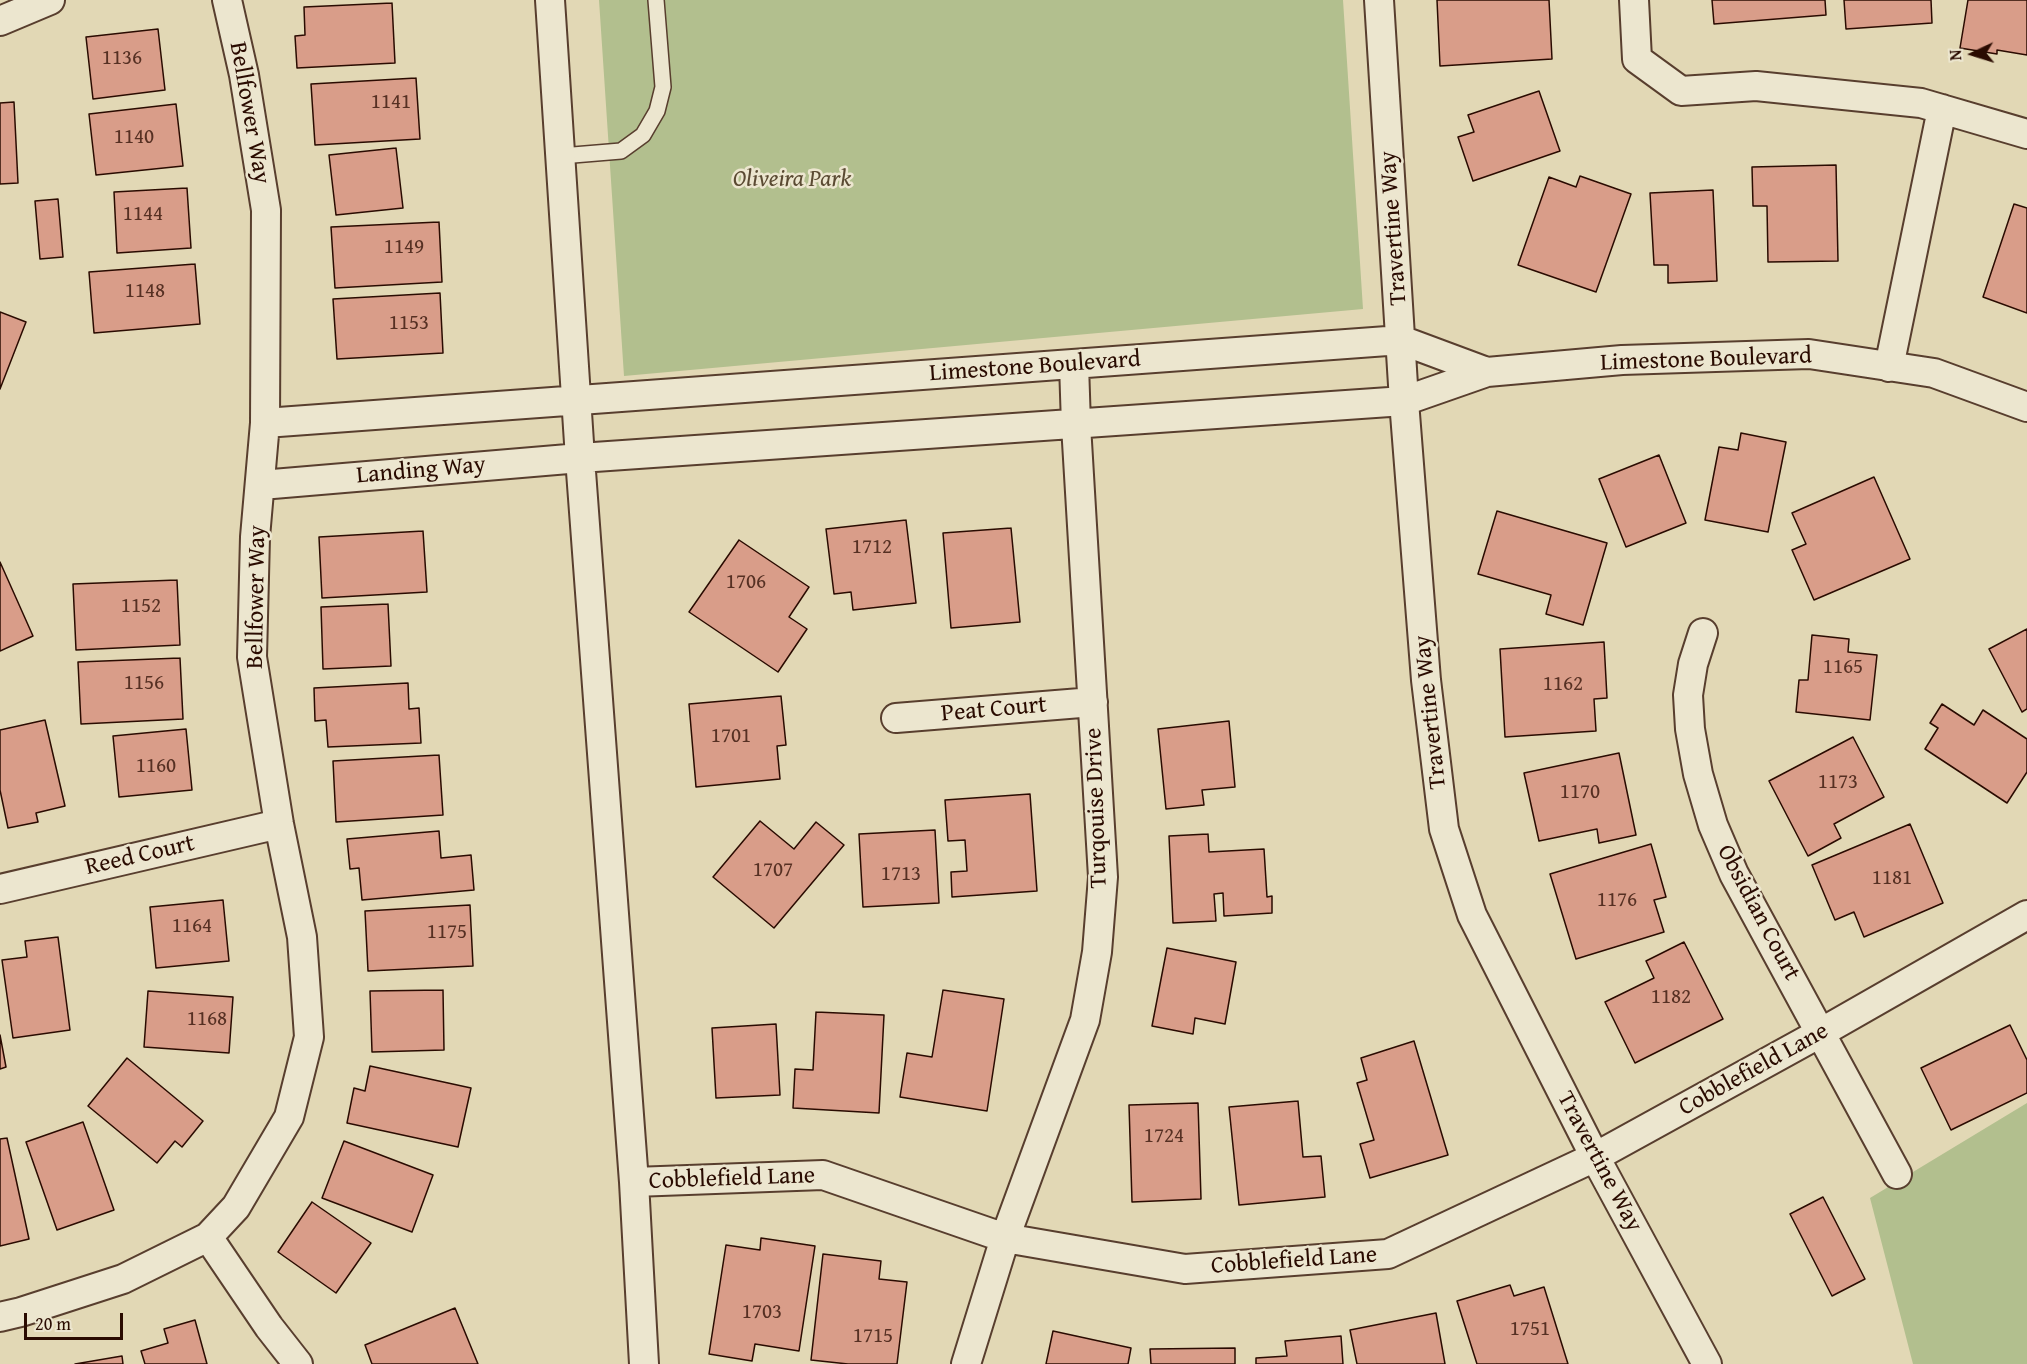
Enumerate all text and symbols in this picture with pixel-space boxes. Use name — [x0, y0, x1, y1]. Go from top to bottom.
north arrow — [1943, 24, 2003, 84]
street label: Bellfower Way — [222, 40, 276, 186]
house number: 1136 — [102, 46, 142, 72]
text: N — [1943, 49, 1967, 61]
house number: 1141 — [371, 90, 411, 116]
house number: 1140 — [114, 125, 154, 151]
street label: Travertine Way — [1374, 150, 1414, 306]
park label: Oliveira Park — [733, 166, 851, 194]
house number: 1144 — [123, 202, 163, 228]
house number: 1149 — [384, 235, 424, 261]
house number: 1148 — [125, 279, 165, 305]
house number: 1153 — [389, 311, 429, 337]
street label: Limestone Boulevard — [1600, 342, 1812, 378]
street label: Limestone Boulevard — [928, 345, 1142, 389]
street label: Landing Way — [355, 451, 487, 491]
street label: Bellfower Way — [241, 525, 273, 669]
house number: 1712 — [852, 535, 892, 561]
house number: 1706 — [726, 570, 766, 596]
house number: 1152 — [121, 594, 161, 620]
street label: Travertine Way — [1409, 634, 1453, 790]
house number: 1165 — [1823, 655, 1863, 681]
house number: 1156 — [124, 671, 164, 697]
house number: 1162 — [1543, 672, 1583, 698]
street label: Peat Court — [940, 691, 1048, 729]
house number: 1701 — [711, 724, 751, 750]
street label: Turqouise Drive — [1080, 727, 1114, 889]
house number: 1160 — [136, 754, 176, 780]
house number: 1173 — [1818, 770, 1858, 796]
house number: 1170 — [1560, 780, 1600, 806]
street label: Reed Court — [83, 829, 197, 883]
street label: Obsidian Court — [1710, 840, 1806, 986]
house number: 1707 — [753, 858, 793, 884]
house number: 1713 — [881, 862, 921, 888]
house number: 1181 — [1872, 866, 1912, 892]
house number: 1176 — [1597, 888, 1637, 914]
house number: 1164 — [172, 914, 212, 940]
house number: 1175 — [427, 920, 467, 946]
house number: 1182 — [1651, 985, 1691, 1011]
house number: 1168 — [187, 1007, 227, 1033]
street label: Cobblefield Lane — [1674, 1017, 1834, 1123]
street label: Travertine Way — [1550, 1087, 1648, 1237]
house number: 1724 — [1144, 1124, 1184, 1150]
street label: Cobblefield Lane — [648, 1162, 816, 1196]
street label: Cobblefield Lane — [1210, 1241, 1378, 1281]
house number: 1703 — [742, 1300, 782, 1326]
scale bar — [27, 1301, 126, 1339]
text: 20 m — [35, 1310, 71, 1337]
house number: 1751 — [1510, 1317, 1550, 1343]
house number: 1715 — [853, 1324, 893, 1350]

